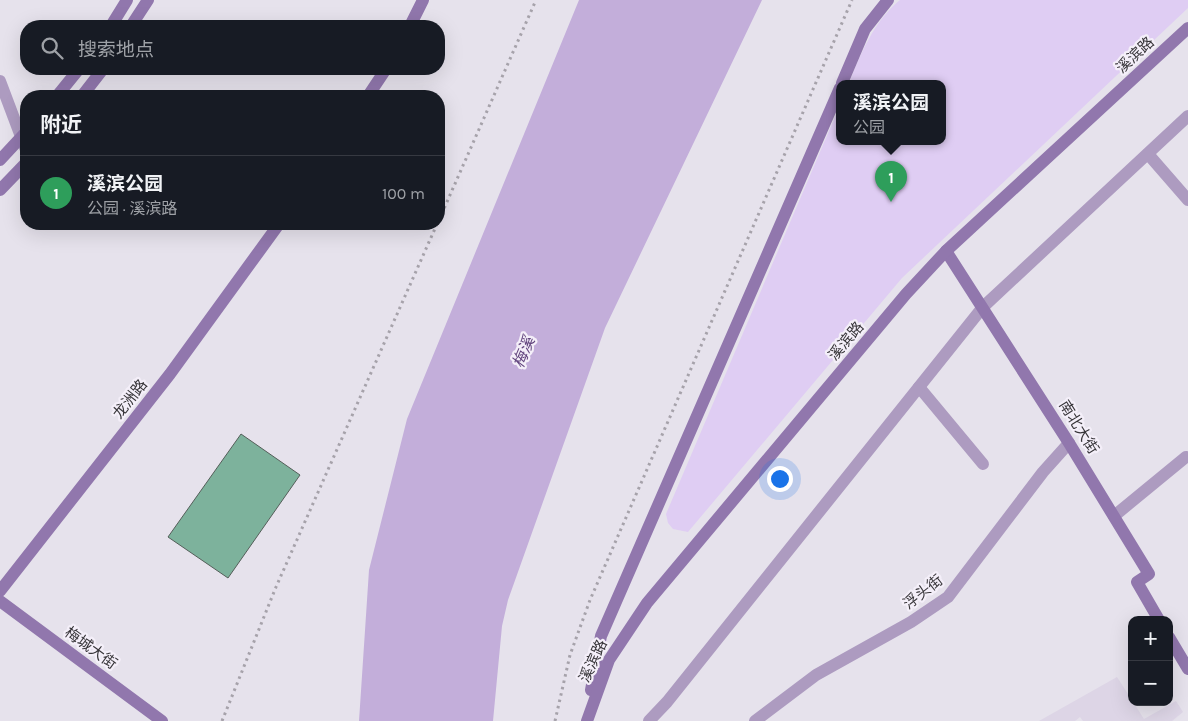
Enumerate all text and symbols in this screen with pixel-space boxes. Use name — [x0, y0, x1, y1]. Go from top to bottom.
search box — [20, 20, 445, 75]
street label: 溪滨路 — [1112, 33, 1158, 77]
icon: search — [38, 34, 66, 62]
text: 搜索地点 — [78, 39, 154, 61]
popup — [836, 80, 946, 145]
text: 溪滨公园 — [853, 92, 929, 114]
text: 附近 — [40, 113, 82, 137]
text: 公园 — [853, 118, 885, 137]
pin: 1 — [875, 161, 907, 202]
text: 溪滨公园 — [87, 173, 163, 195]
text: 1 — [53, 184, 59, 203]
text: 100 m — [382, 184, 425, 203]
text: 公园 · 溪滨路 — [87, 199, 177, 218]
street label: 溪滨路 — [825, 318, 867, 364]
water label: 梅溪 — [508, 332, 539, 371]
street label: 龙洲路 — [109, 376, 151, 422]
street label: 南北大街 — [1055, 397, 1103, 457]
your location — [767, 466, 793, 492]
street label: 浮头街 — [900, 571, 946, 613]
map controls — [1128, 616, 1173, 706]
button: + — [1128, 616, 1173, 661]
street label: 梅城大街 — [61, 623, 121, 673]
street label: 溪滨路 — [575, 637, 611, 685]
button: − — [1128, 661, 1173, 706]

